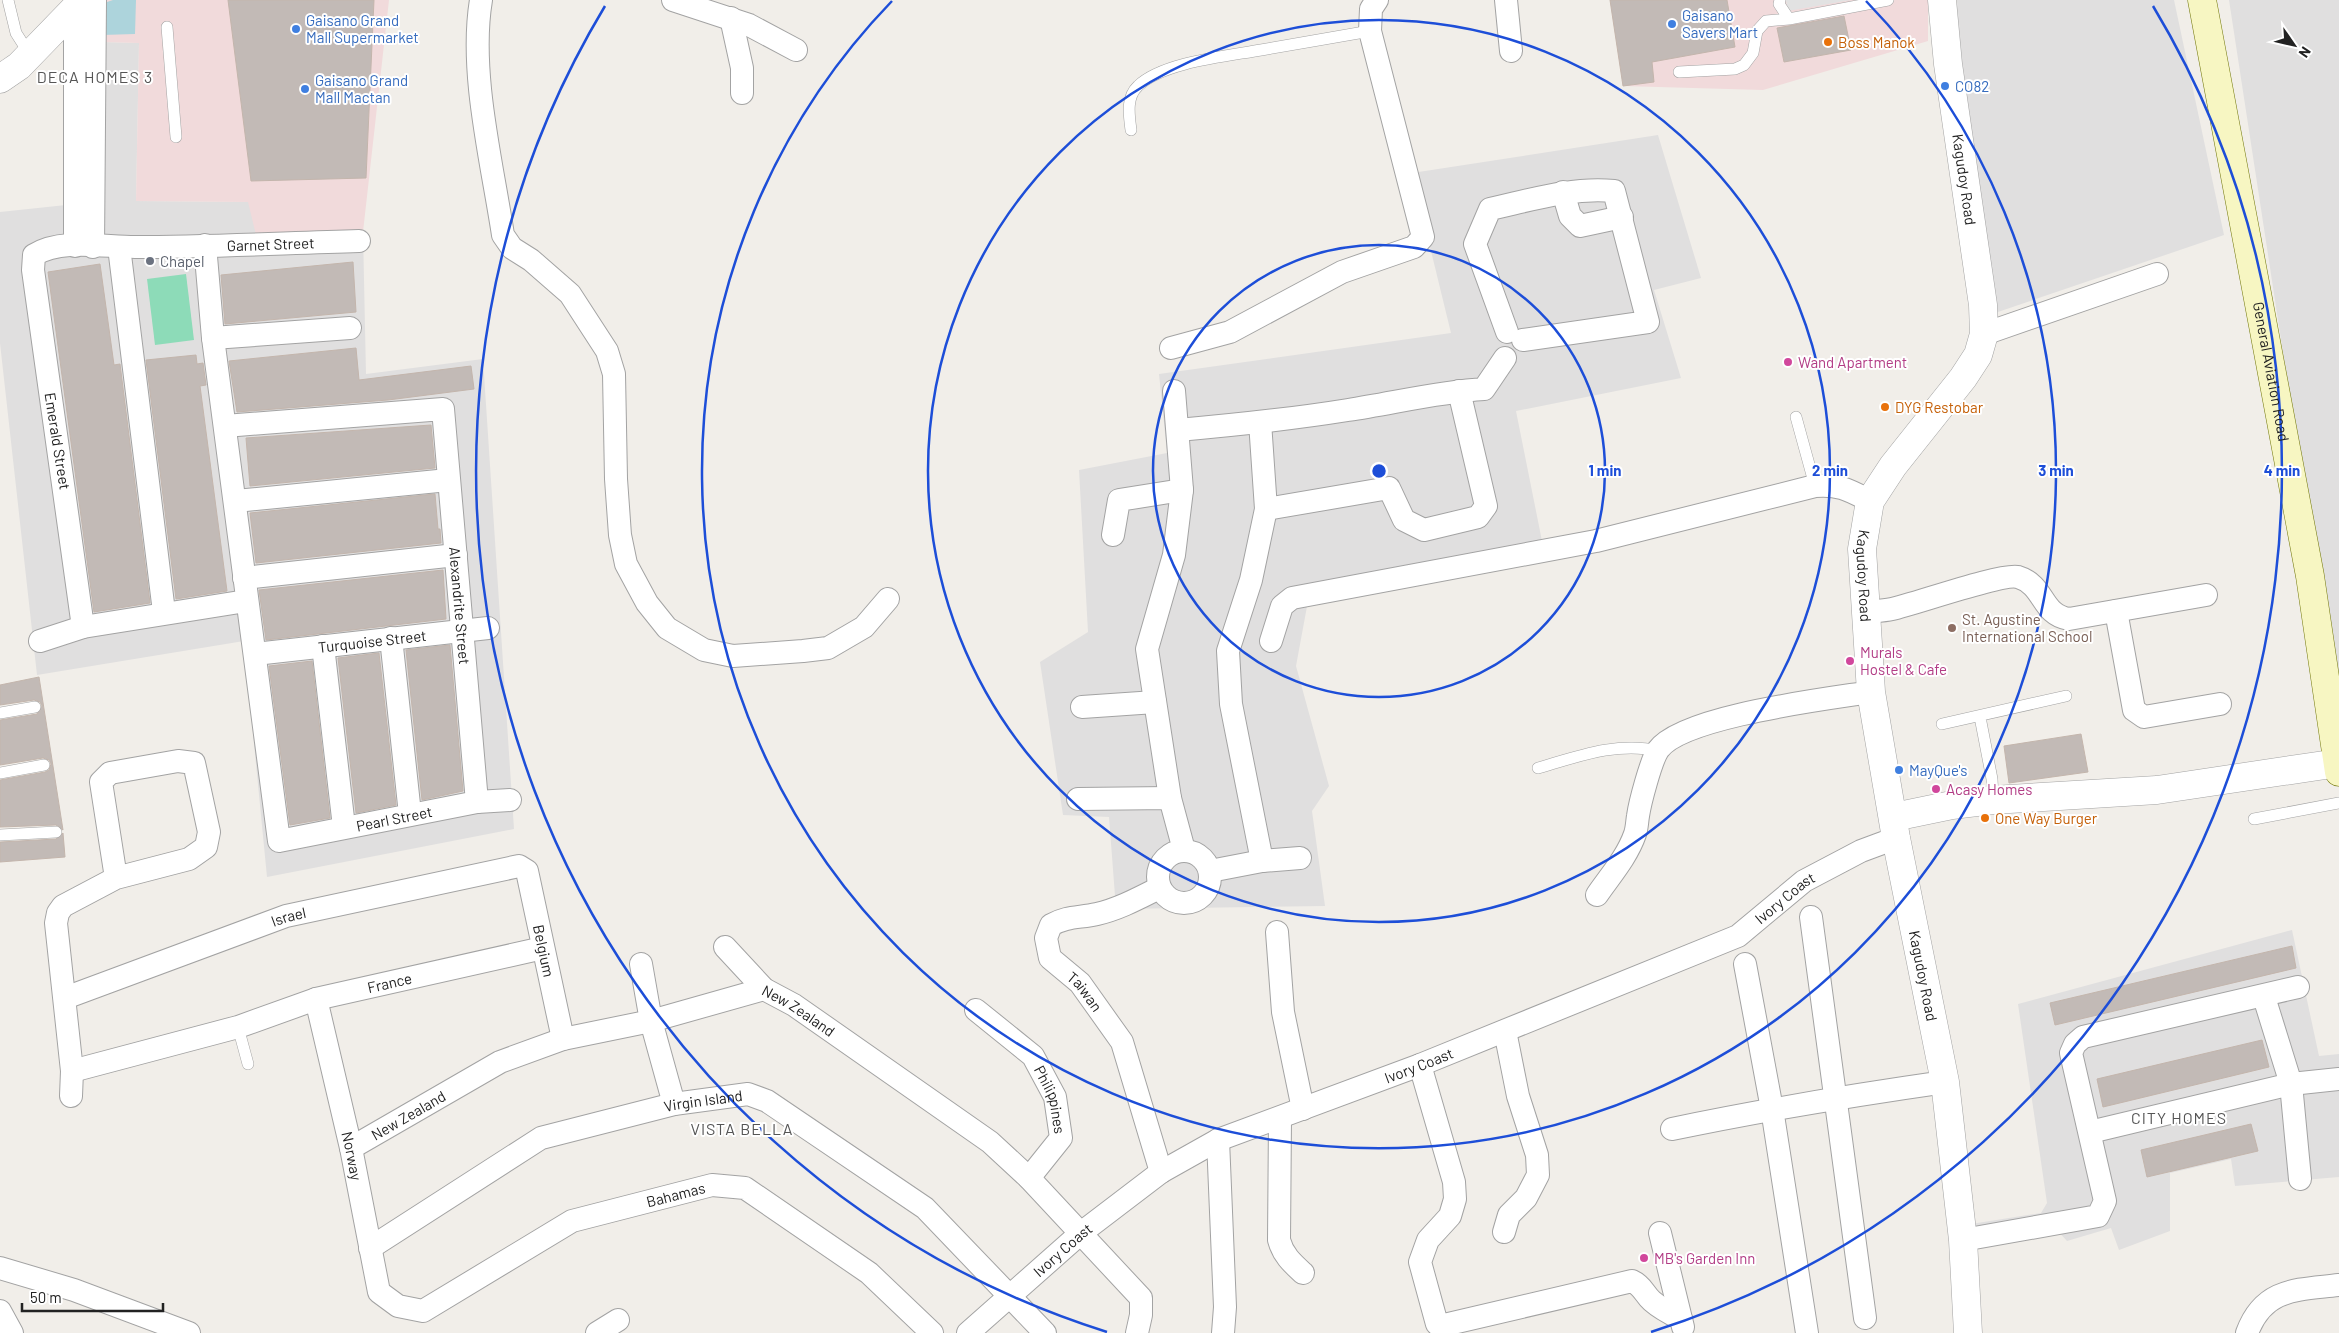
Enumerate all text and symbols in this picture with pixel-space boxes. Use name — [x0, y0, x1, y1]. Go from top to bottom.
place label: Gaisano Savers Mart — [1682, 6, 1758, 41]
place label: Gaisano Grand Mall Supermarket — [306, 11, 419, 46]
marker: Gaisano Savers Mart — [1666, 18, 1678, 30]
north arrow — [2269, 20, 2319, 70]
marker: Gaisano Grand Mall Supermarket — [290, 23, 302, 35]
place label: Boss Manok — [1838, 33, 1915, 51]
marker: Boss Manok — [1822, 36, 1834, 48]
text: N — [2296, 44, 2315, 61]
district label: DECA HOMES 3 — [37, 67, 153, 86]
place label: Gaisano Grand Mall Mactan — [315, 71, 408, 106]
place label: CO82 — [1955, 77, 1989, 95]
marker: CO82 — [1939, 80, 1951, 92]
marker: Gaisano Grand Mall Mactan — [299, 83, 311, 95]
street label: Kagudoy Road — [1949, 133, 1980, 226]
street label: Garnet Street — [227, 233, 315, 254]
place label: Chapel — [160, 252, 204, 270]
marker: Chapel — [144, 255, 156, 267]
street label: General Aviation Road — [2250, 300, 2294, 443]
place label: Wand Apartment — [1798, 353, 1907, 371]
marker: Wand Apartment — [1782, 356, 1794, 368]
street label: Emerald Street — [41, 391, 75, 491]
place label: DYG Restobar — [1895, 398, 1984, 416]
marker: DYG Restobar — [1879, 401, 1891, 413]
text: 1 min — [1589, 461, 1621, 479]
text: 2 min — [1812, 461, 1848, 479]
text: 3 min — [2038, 461, 2074, 479]
text: 4 min — [2264, 461, 2300, 479]
centre of rings — [1370, 462, 1388, 480]
street label: Kagudoy Road — [1853, 529, 1876, 622]
street label: Alexandrite Street — [446, 546, 474, 665]
place label: St. Agustine International School — [1962, 610, 2092, 645]
marker: St. Agustine International School — [1946, 622, 1958, 634]
street label: Turquoise Street — [317, 626, 427, 656]
place label: Murals Hostel & Cafe — [1860, 643, 1947, 678]
marker: Murals Hostel & Cafe — [1844, 655, 1856, 667]
place label: MayQue's — [1909, 761, 1967, 779]
marker: MayQue's — [1893, 764, 1905, 776]
place label: Acasy Homes — [1946, 780, 2032, 798]
marker: Acasy Homes — [1930, 783, 1942, 795]
street label: Pearl Street — [355, 802, 434, 835]
place label: One Way Burger — [1995, 809, 2098, 827]
marker: One Way Burger — [1979, 812, 1991, 824]
street label: Ivory Coast — [1751, 868, 1818, 927]
street label: Israel — [268, 903, 308, 930]
street label: Belgium — [530, 923, 558, 979]
street label: Kagudoy Road — [1906, 929, 1942, 1023]
street label: Taiwan — [1064, 967, 1106, 1015]
street label: France — [366, 969, 414, 996]
street label: New Zealand — [759, 981, 839, 1040]
street label: Ivory Coast — [1382, 1044, 1456, 1087]
street label: Philippines — [1031, 1062, 1069, 1135]
street label: New Zealand — [368, 1086, 449, 1144]
street label: Virgin Island — [662, 1086, 744, 1115]
district label: CITY HOMES — [2131, 1108, 2227, 1127]
district label: VISTA BELLA — [691, 1119, 793, 1138]
street label: Norway — [338, 1130, 366, 1182]
street label: Bahamas — [644, 1178, 707, 1211]
street label: Ivory Coast — [1029, 1219, 1095, 1280]
place label: MB's Garden Inn — [1654, 1249, 1755, 1267]
marker: MB's Garden Inn — [1638, 1252, 1650, 1264]
scale bar — [22, 1280, 164, 1312]
text: 50 m — [30, 1288, 62, 1306]

